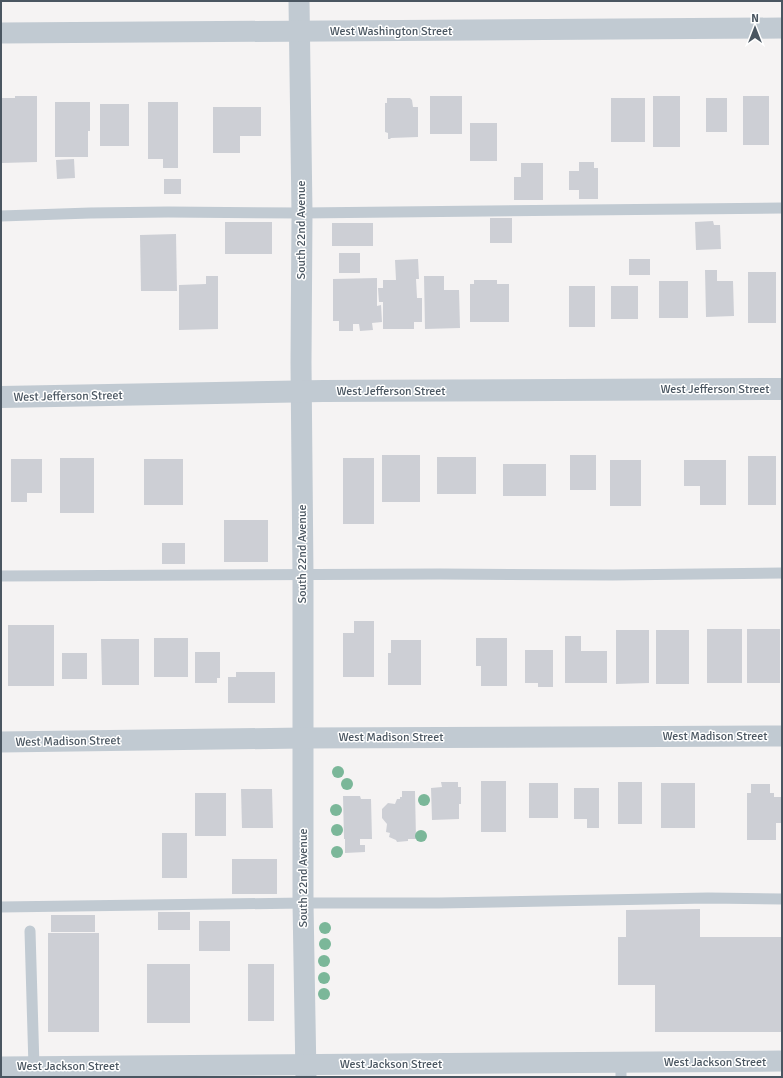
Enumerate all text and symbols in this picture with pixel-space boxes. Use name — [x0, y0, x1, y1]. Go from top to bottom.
north arrow — [735, 8, 775, 48]
text: N — [751, 12, 759, 25]
street label: West Washington Street — [330, 24, 452, 39]
street label: South 22nd Avenue — [294, 181, 309, 279]
street label: West Jefferson Street — [660, 382, 770, 397]
street label: West Jefferson Street — [336, 384, 446, 399]
street label: West Jefferson Street — [13, 388, 123, 405]
street label: South 22nd Avenue — [295, 505, 310, 603]
street label: West Madison Street — [662, 729, 768, 744]
street label: West Madison Street — [338, 730, 444, 745]
street label: West Madison Street — [15, 733, 121, 750]
street label: South 22nd Avenue — [296, 829, 311, 927]
street label: West Jackson Street — [664, 1055, 766, 1070]
street label: West Jackson Street — [340, 1057, 442, 1072]
street label: West Jackson Street — [17, 1059, 119, 1074]

